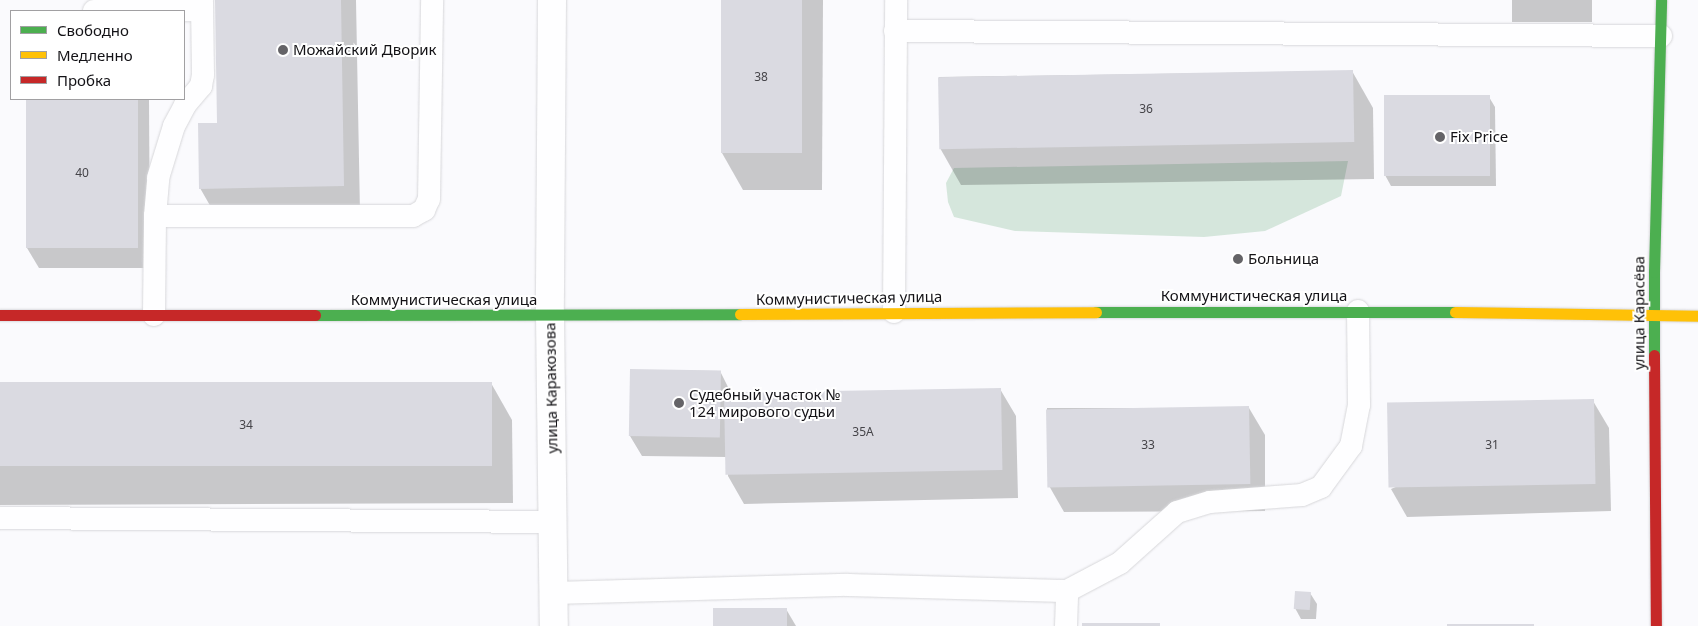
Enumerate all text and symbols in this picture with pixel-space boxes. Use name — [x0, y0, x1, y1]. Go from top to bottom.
legend — [10, 10, 185, 100]
text: Свободно — [57, 20, 129, 40]
place label: Можайский Дворик — [293, 41, 437, 59]
marker: Можайский Дворик — [277, 44, 289, 56]
text: Медленно — [57, 45, 133, 65]
text: Пробка — [57, 70, 111, 90]
house number: 38 — [754, 70, 768, 84]
house number: 36 — [1139, 102, 1153, 116]
place label: Fix Price — [1450, 128, 1508, 146]
marker: Fix Price — [1434, 131, 1446, 143]
house number: 40 — [75, 166, 89, 180]
place label: Больница — [1248, 250, 1319, 268]
marker: Больница — [1232, 253, 1244, 265]
street label: улица Карасёва — [1630, 256, 1648, 370]
street label: Коммунистическая улица — [756, 287, 942, 309]
street label: Коммунистическая улица — [1161, 287, 1347, 305]
street label: Коммунистическая улица — [351, 291, 537, 309]
street label: улица Каракозова — [541, 322, 561, 454]
place label: Судебный участок № 124 мирового судьи — [689, 385, 841, 420]
marker: Судебный участок № 124 мирового судьи — [673, 397, 685, 409]
house number: 34 — [239, 418, 253, 432]
house number: 35А — [852, 425, 874, 439]
house number: 33 — [1141, 438, 1155, 452]
house number: 31 — [1485, 438, 1499, 452]

